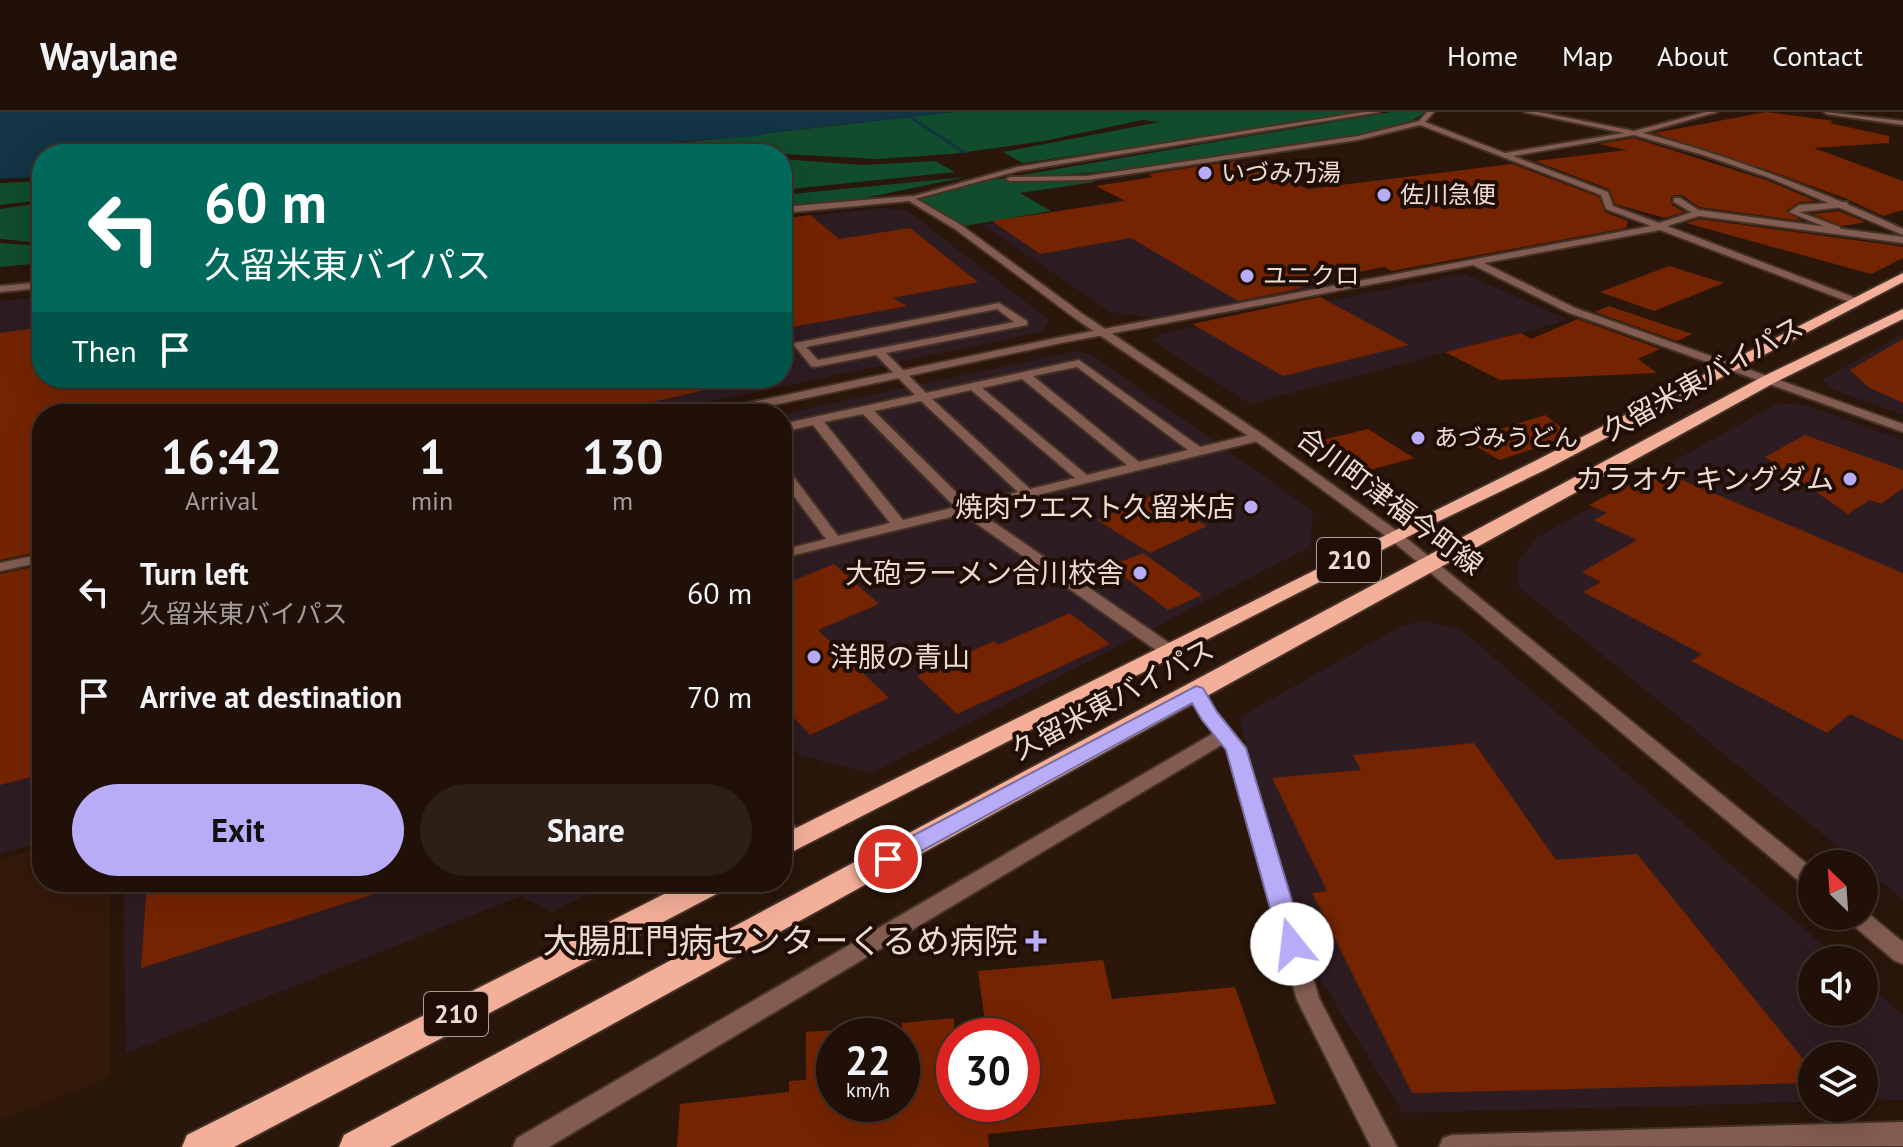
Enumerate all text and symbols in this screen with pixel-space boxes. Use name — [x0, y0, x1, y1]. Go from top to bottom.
text: Waylane — [40, 31, 178, 80]
text: Home — [1447, 37, 1518, 74]
text: Map — [1562, 37, 1613, 74]
text: About — [1657, 37, 1728, 74]
text: Contact — [1772, 37, 1863, 74]
place label: いづみ乃湯 — [1221, 157, 1341, 188]
marker: いづみ乃湯 — [1196, 164, 1214, 182]
text: 60 m — [204, 166, 327, 238]
icon: left — [72, 176, 176, 280]
place label: 佐川急便 — [1400, 179, 1496, 210]
marker: 佐川急便 — [1375, 186, 1393, 204]
text: 久留米東バイパス — [204, 241, 491, 288]
place label: ユニクロ — [1263, 260, 1359, 291]
marker: ユニクロ — [1238, 267, 1256, 285]
street label: 久留米東バイパス — [1596, 307, 1809, 448]
icon: arrive — [153, 328, 197, 372]
text: Then — [72, 331, 137, 370]
street label: 合川町津福今町線 — [1290, 418, 1491, 583]
place label: あづみうどん — [1434, 422, 1578, 453]
text: 16:42 — [161, 425, 282, 487]
text: 1 — [418, 425, 446, 487]
text: 130 — [582, 425, 663, 487]
marker: あづみうどん — [1409, 429, 1427, 447]
place label: カラオケ キングダム — [1575, 460, 1834, 497]
marker: カラオケ キングダム — [1841, 470, 1859, 488]
text: Arrival — [185, 484, 258, 517]
text: min — [411, 484, 453, 517]
text: m — [612, 484, 633, 517]
place label: 焼肉ウエスト久留米店 — [955, 488, 1235, 525]
marker: 焼肉ウエスト久留米店 — [1242, 498, 1260, 516]
road number: 210 — [1317, 538, 1381, 582]
text: Turn left — [140, 554, 248, 593]
place label: 大砲ラーメン合川校舎 — [845, 554, 1124, 591]
marker: 大砲ラーメン合川校舎 — [1131, 564, 1149, 582]
icon: left — [72, 570, 116, 614]
text: 60 m — [687, 573, 752, 612]
text: 久留米東バイパス — [140, 597, 347, 630]
street label: 久留米東バイパス — [1005, 630, 1220, 767]
place label: 洋服の青山 — [830, 638, 970, 675]
marker: 洋服の青山 — [805, 648, 823, 666]
icon: arrive — [72, 674, 116, 718]
text: Arrive at destination — [140, 677, 402, 716]
text: 70 m — [687, 677, 752, 716]
button: Exit — [72, 784, 404, 876]
button: Share — [420, 784, 752, 876]
pin — [854, 825, 922, 893]
icon: arrive — [866, 837, 910, 881]
north arrow — [1798, 850, 1878, 930]
map controls — [1798, 850, 1878, 1122]
position arrow — [1250, 902, 1334, 986]
place label: 大腸肛門病センターくるめ病院 — [543, 918, 1018, 962]
marker: 大腸肛門病センターくるめ病院 — [1025, 930, 1047, 952]
button: sound — [1798, 946, 1878, 1026]
road number: 210 — [424, 992, 488, 1036]
speed limit sign: 30 — [936, 1018, 1040, 1122]
text: 22 — [845, 1034, 891, 1086]
button: layers — [1798, 1042, 1878, 1122]
text: km/h — [846, 1077, 890, 1103]

